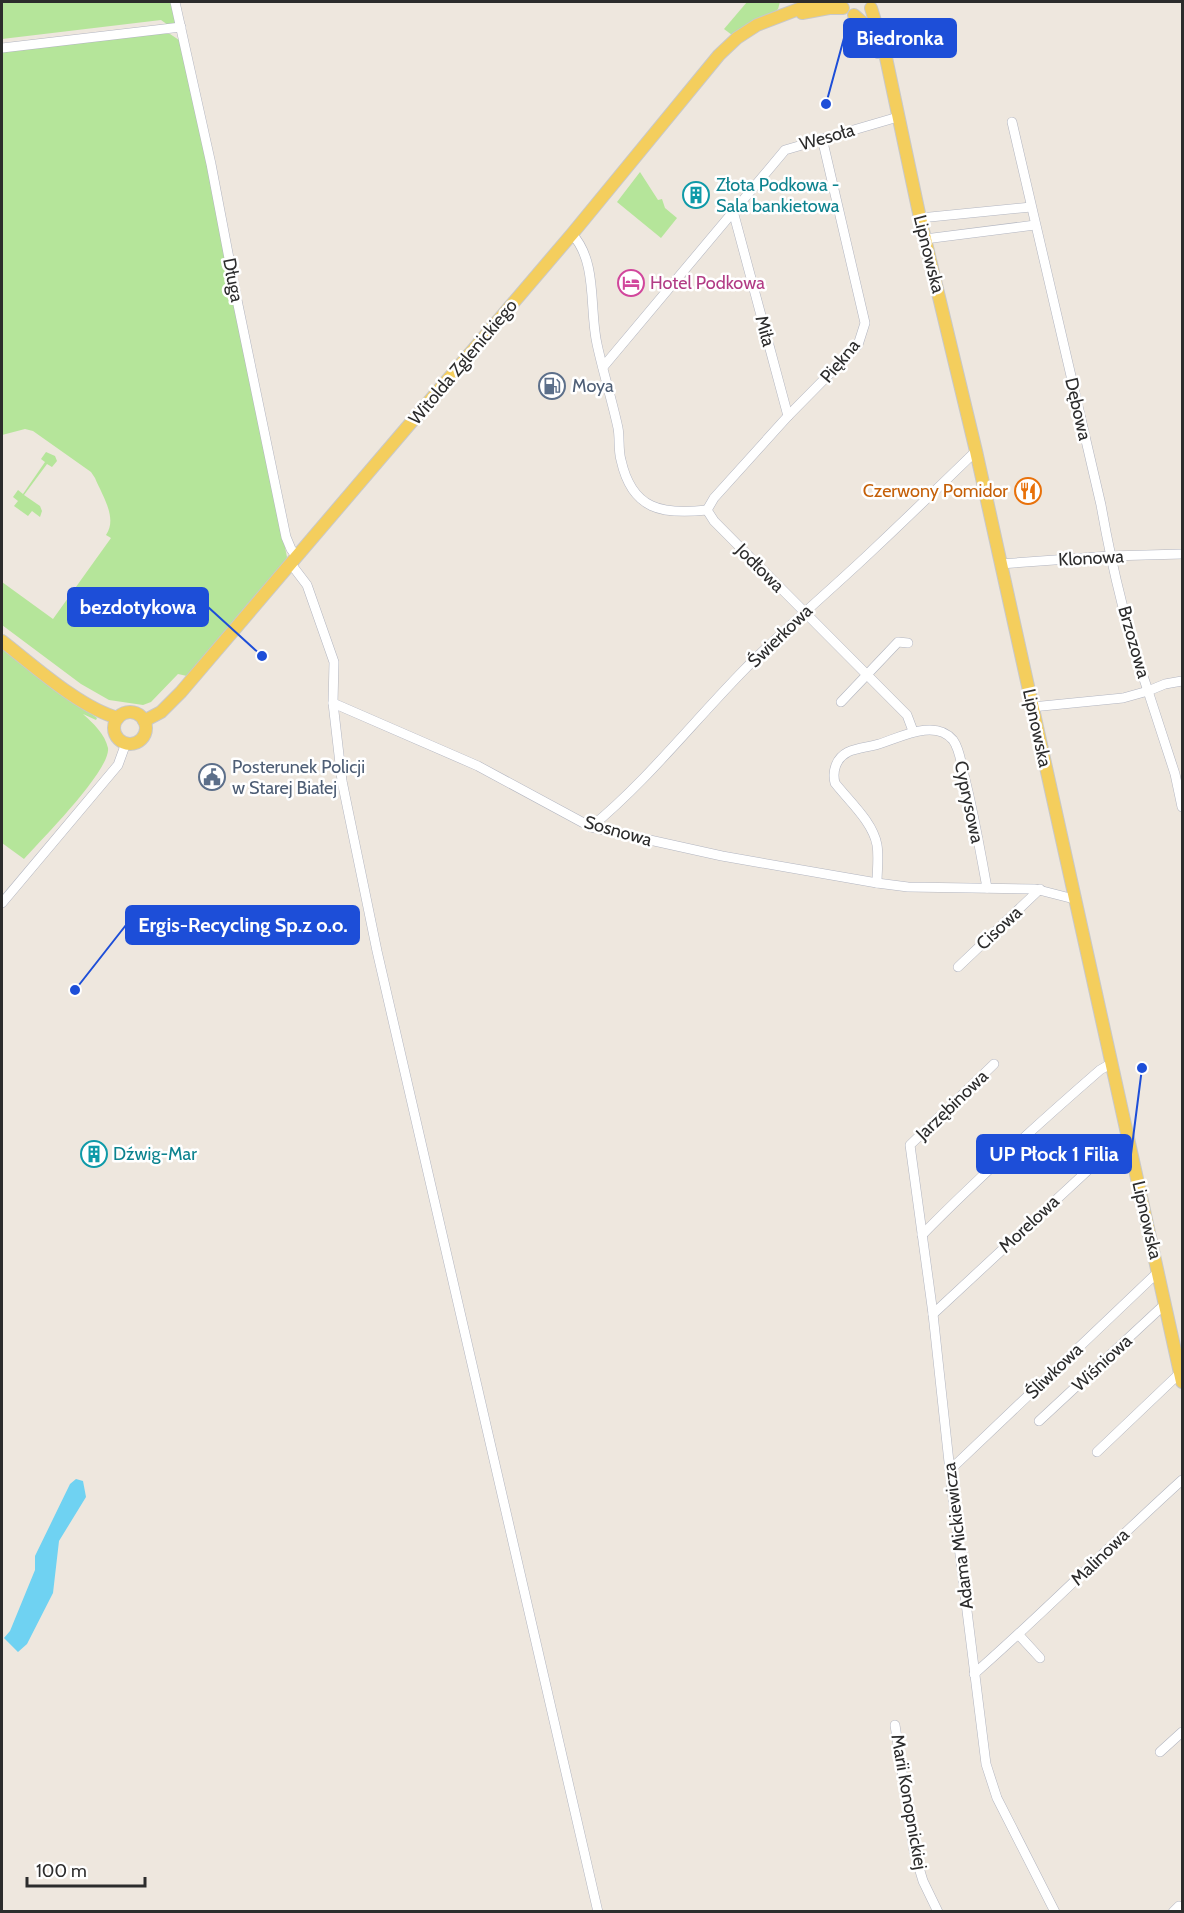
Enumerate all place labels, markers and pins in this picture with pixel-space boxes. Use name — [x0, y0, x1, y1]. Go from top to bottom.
callout: Biedronka — [844, 19, 956, 57]
place label: Złota Podkowa - Sala bankietowa — [716, 174, 840, 217]
building icon: Złota Podkowa - Sala bankietowa — [681, 180, 711, 210]
hotel icon: Hotel Podkowa — [616, 268, 646, 298]
place label: Hotel Podkowa — [650, 272, 765, 294]
fuel station icon: Moya — [537, 371, 567, 401]
place label: Moya — [572, 375, 614, 397]
restaurant icon: Czerwony Pomidor — [1013, 476, 1043, 506]
place label: Czerwony Pomidor — [863, 480, 1008, 502]
callout: bezdotykowa — [68, 588, 208, 626]
place label: Posterunek Policji w Starej Białej — [232, 756, 365, 799]
public building icon: Posterunek Policji w Starej Białej — [197, 762, 227, 792]
callout: Ergis-Recycling Sp.z o.o. — [126, 906, 359, 944]
callout: UP Płock 1 Filia — [977, 1135, 1131, 1173]
building icon: Dźwig-Mar — [79, 1139, 109, 1169]
place label: Dźwig-Mar — [113, 1143, 197, 1165]

